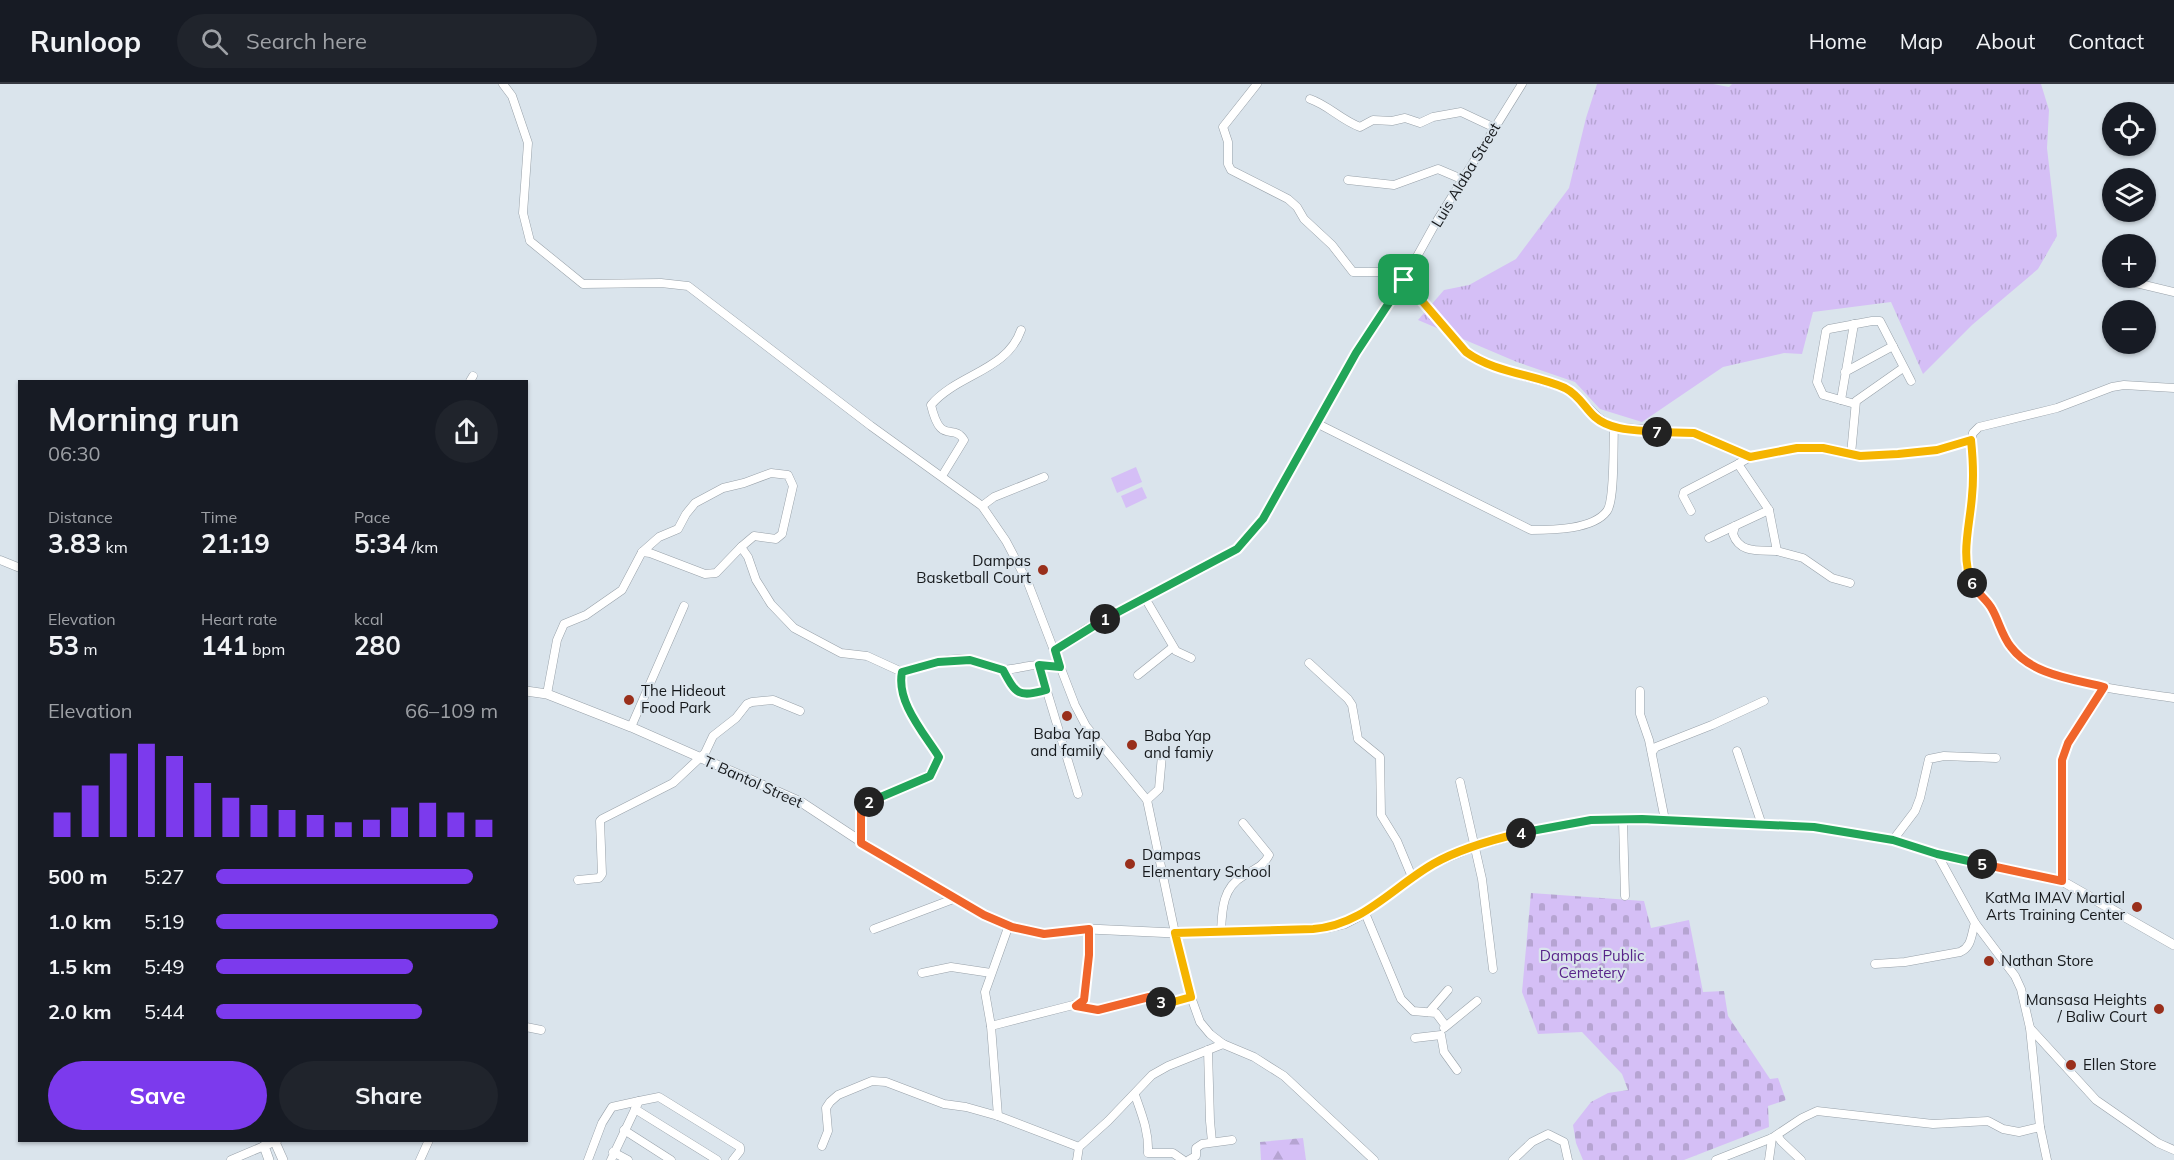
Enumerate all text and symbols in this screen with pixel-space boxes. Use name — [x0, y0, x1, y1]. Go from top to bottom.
search box — [177, 14, 597, 68]
text: Runloop — [30, 24, 141, 59]
icon: search — [198, 25, 231, 58]
text: Search here — [246, 27, 367, 55]
text: Home — [1809, 28, 1867, 54]
text: Map — [1900, 28, 1943, 54]
text: About — [1976, 28, 2035, 54]
text: Contact — [2068, 28, 2144, 54]
map controls — [2102, 102, 2156, 354]
button: locate — [2102, 102, 2156, 156]
street label: Luis Alaba Street — [1427, 119, 1504, 230]
button: layers — [2102, 168, 2156, 222]
button: + — [2102, 234, 2156, 288]
pin — [1378, 254, 1429, 305]
icon: arrive — [1387, 263, 1420, 296]
button: − — [2102, 300, 2156, 354]
text: Morning run — [48, 398, 240, 439]
button: share — [435, 400, 498, 463]
pin: 7 — [1642, 417, 1672, 447]
text: 7 — [1652, 422, 1662, 442]
text: 06:30 — [48, 441, 101, 466]
text: Distance — [48, 507, 113, 527]
text: Time — [201, 507, 237, 527]
text: Pace — [354, 507, 390, 527]
text: 3.83 — [48, 527, 101, 560]
text: 21:19 — [201, 527, 270, 560]
text: 5:34 — [354, 527, 407, 560]
text: km — [101, 537, 128, 557]
text: /km — [407, 537, 438, 557]
place label: Dampas Basketball Court — [916, 551, 1031, 587]
marker: Dampas Basketball Court — [1036, 563, 1050, 577]
pin: 6 — [1957, 568, 1987, 598]
text: 6 — [1967, 573, 1977, 593]
pin: 1 — [1090, 604, 1120, 634]
text: Elevation — [48, 609, 116, 629]
text: Heart rate — [201, 609, 277, 629]
text: kcal — [354, 609, 383, 629]
text: 1 — [1100, 609, 1110, 629]
text: 53 — [48, 629, 79, 662]
text: 141 — [201, 629, 248, 662]
text: 280 — [354, 629, 401, 662]
text: m — [79, 639, 97, 659]
text: bpm — [248, 639, 285, 659]
place label: The Hideout Food Park — [641, 681, 726, 717]
marker: The Hideout Food Park — [622, 693, 636, 707]
text: Elevation — [48, 698, 133, 723]
text: 66–109 m — [405, 698, 498, 723]
marker: Baba Yap and family — [1060, 709, 1074, 723]
place label: Baba Yap and family — [1031, 724, 1104, 760]
place label: Baba Yap and famiy — [1144, 726, 1213, 762]
marker: Baba Yap and famiy — [1125, 738, 1139, 752]
street label: T. Bantol Street — [701, 751, 806, 812]
pin: 2 — [854, 787, 884, 817]
text: 2 — [864, 792, 874, 812]
pin: 4 — [1506, 818, 1536, 848]
text: 4 — [1516, 823, 1526, 843]
place label: Dampas Elementary School — [1142, 845, 1271, 881]
pin: 5 — [1967, 849, 1997, 879]
text: 5 — [1977, 854, 1987, 874]
marker: Dampas Elementary School — [1123, 857, 1137, 871]
text: 500 m — [48, 864, 107, 889]
text: 5:27 — [144, 864, 185, 889]
place label: KatMa IMAV Martial Arts Training Center — [1985, 888, 2126, 924]
marker: KatMa IMAV Martial Arts Training Center — [2130, 900, 2144, 914]
text: 1.0 km — [48, 909, 111, 934]
text: 5:19 — [144, 909, 185, 934]
park label: Dampas Public Cemetery — [1540, 946, 1644, 982]
place label: Nathan Store — [2001, 951, 2094, 970]
text: 1.5 km — [48, 954, 111, 979]
text: 5:49 — [144, 954, 185, 979]
marker: Nathan Store — [1982, 954, 1996, 968]
pin: 3 — [1146, 987, 1176, 1017]
place label: Mansasa Heights / Baliw Court — [2026, 990, 2147, 1026]
text: 3 — [1156, 992, 1166, 1012]
text: 2.0 km — [48, 999, 111, 1024]
text: 5:44 — [144, 999, 185, 1024]
marker: Mansasa Heights / Baliw Court — [2152, 1002, 2166, 1016]
place label: Ellen Store — [2083, 1055, 2156, 1074]
marker: Ellen Store — [2064, 1058, 2078, 1072]
button: Save — [48, 1061, 267, 1130]
button: Share — [279, 1061, 498, 1130]

